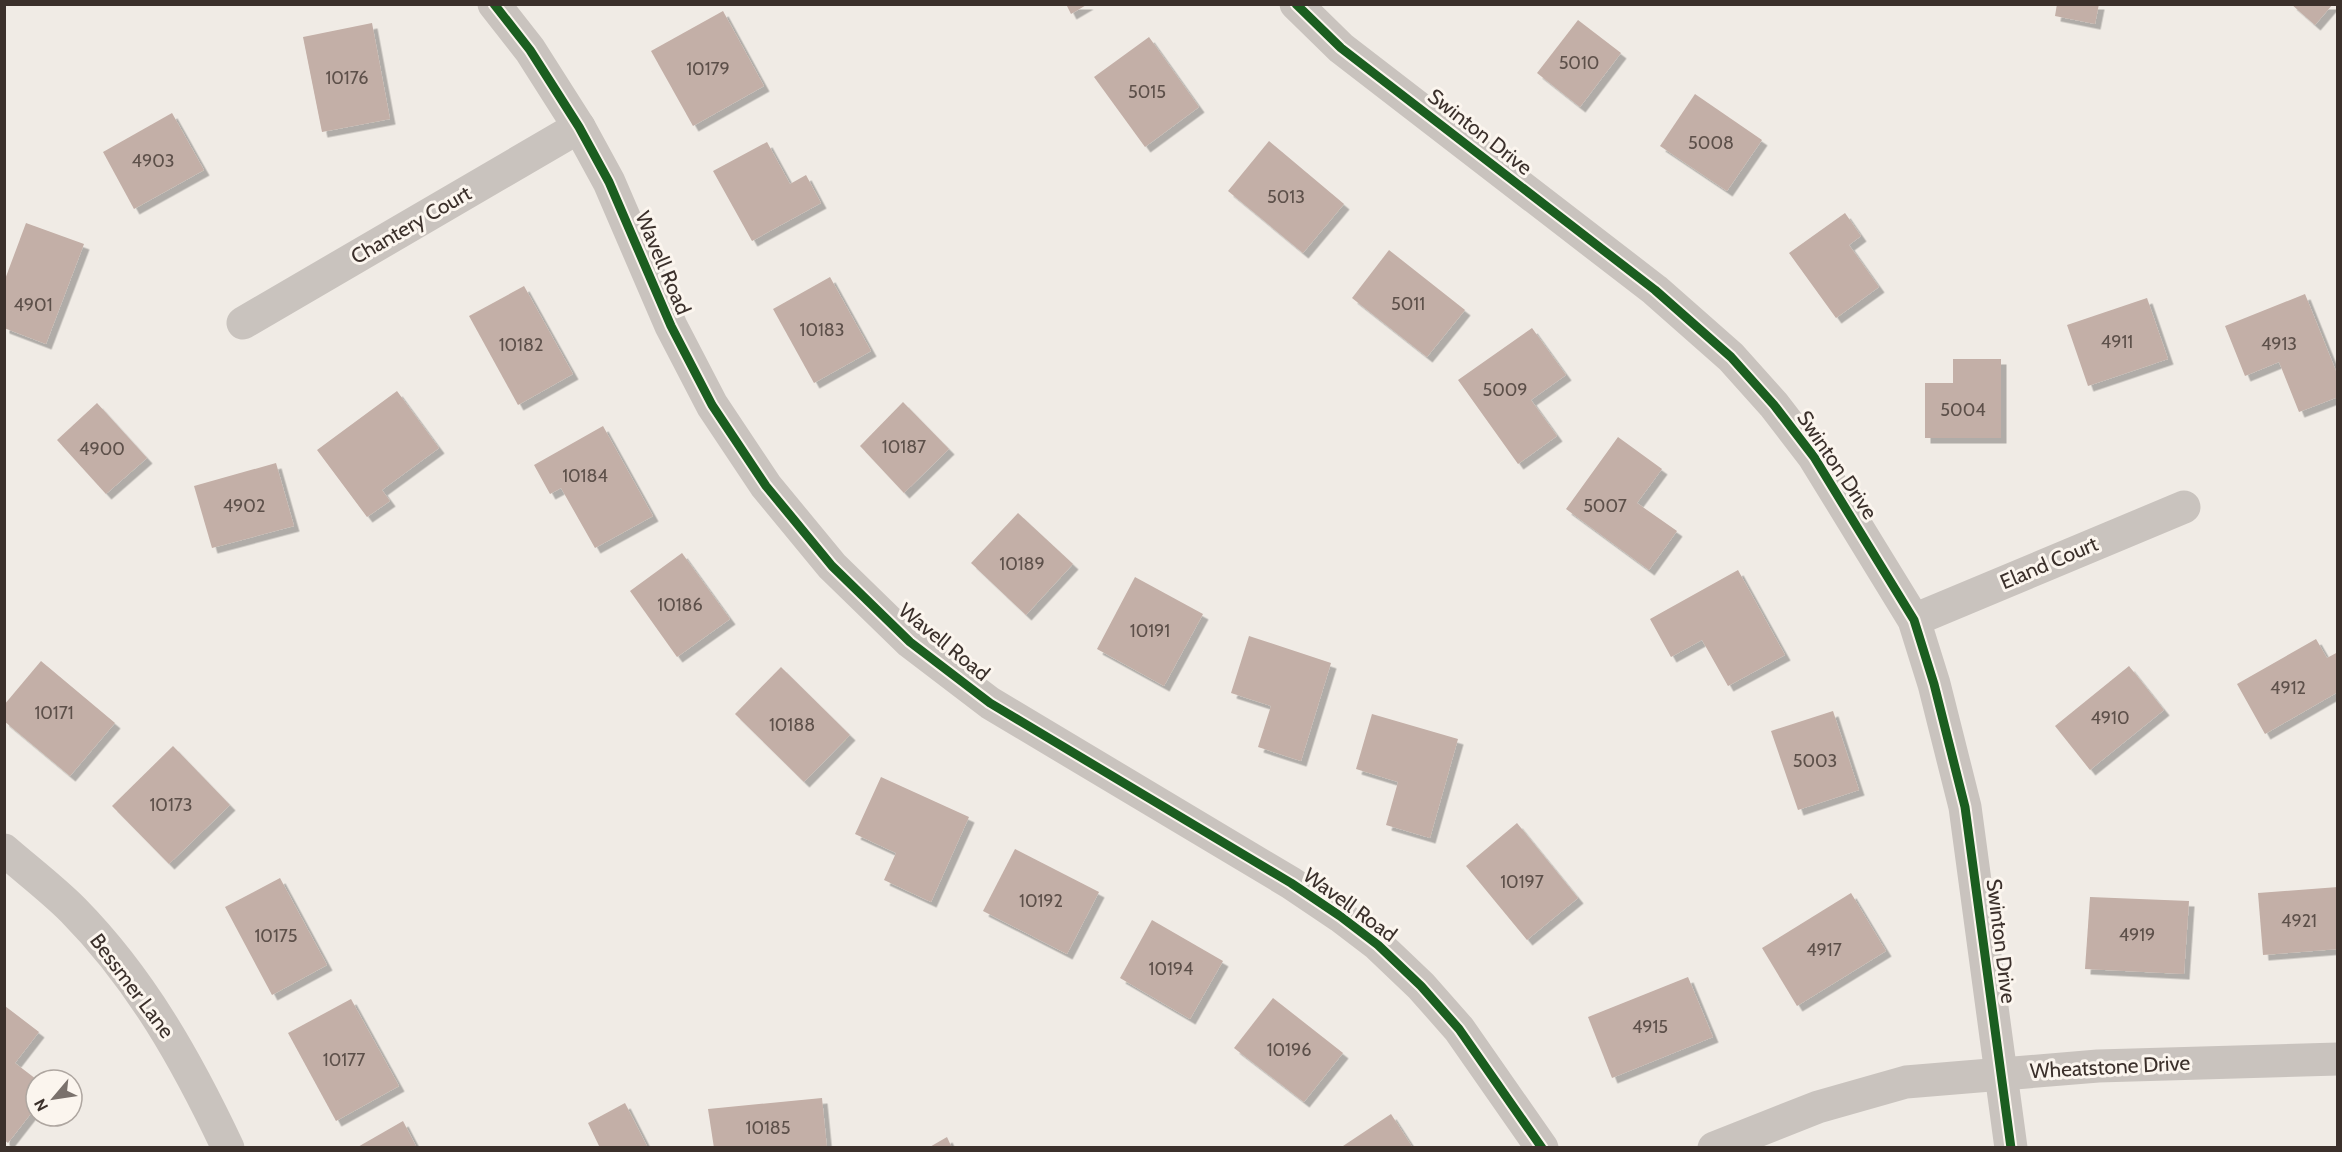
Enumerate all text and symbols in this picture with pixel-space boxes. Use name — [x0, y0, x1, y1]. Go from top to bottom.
house number: 5010 — [1559, 52, 1599, 74]
house number: 10179 — [686, 58, 730, 80]
house number: 10176 — [325, 67, 369, 89]
house number: 5015 — [1128, 81, 1166, 103]
street label: Swinton Drive — [1423, 83, 1538, 180]
house number: 5008 — [1688, 132, 1734, 154]
house number: 4903 — [132, 150, 174, 172]
street label: Chantery Court — [346, 180, 475, 269]
house number: 5013 — [1267, 186, 1305, 208]
street label: Wavell Road — [631, 207, 696, 318]
house number: 5011 — [1391, 293, 1425, 315]
house number: 4901 — [13, 294, 53, 316]
house number: 10183 — [800, 319, 844, 341]
house number: 4911 — [2101, 331, 2133, 353]
house number: 4913 — [2261, 333, 2297, 355]
house number: 10182 — [499, 334, 543, 356]
house number: 5009 — [1482, 379, 1528, 401]
house number: 5004 — [1940, 399, 1986, 421]
street label: Swinton Drive — [1792, 406, 1883, 524]
house number: 10187 — [882, 436, 926, 458]
house number: 4900 — [79, 438, 125, 460]
house number: 10184 — [562, 465, 608, 487]
house number: 4902 — [223, 495, 265, 517]
house number: 5007 — [1583, 495, 1627, 517]
street label: Eland Court — [1996, 531, 2101, 594]
house number: 10189 — [999, 553, 1045, 575]
house number: 10186 — [657, 594, 703, 616]
street label: Wavell Road — [894, 597, 995, 686]
house number: 10191 — [1130, 620, 1170, 642]
house number: 4912 — [2270, 677, 2306, 699]
house number: 10171 — [34, 702, 74, 724]
house number: 4910 — [2090, 707, 2130, 729]
house number: 10188 — [769, 714, 815, 736]
house number: 5003 — [1793, 750, 1837, 772]
house number: 10173 — [149, 794, 193, 816]
street label: Wavell Road — [1299, 862, 1402, 947]
house number: 10197 — [1500, 871, 1544, 893]
street label: Swinton Drive — [1981, 877, 2022, 1005]
house number: 10192 — [1019, 890, 1063, 912]
house number: 4921 — [2281, 910, 2317, 932]
house number: 4919 — [2119, 924, 2155, 946]
house number: 10175 — [254, 925, 298, 947]
street label: Bessmer Lane — [85, 929, 180, 1043]
house number: 4917 — [1806, 939, 1842, 961]
house number: 10194 — [1149, 958, 1193, 980]
house number: 4915 — [1632, 1016, 1668, 1038]
house number: 10196 — [1267, 1039, 1311, 1061]
house number: 10177 — [323, 1049, 365, 1071]
street label: Wheatstone Drive — [2029, 1050, 2191, 1083]
north arrow — [24, 1068, 84, 1128]
text: N — [30, 1095, 52, 1115]
house number: 10185 — [746, 1117, 790, 1139]

